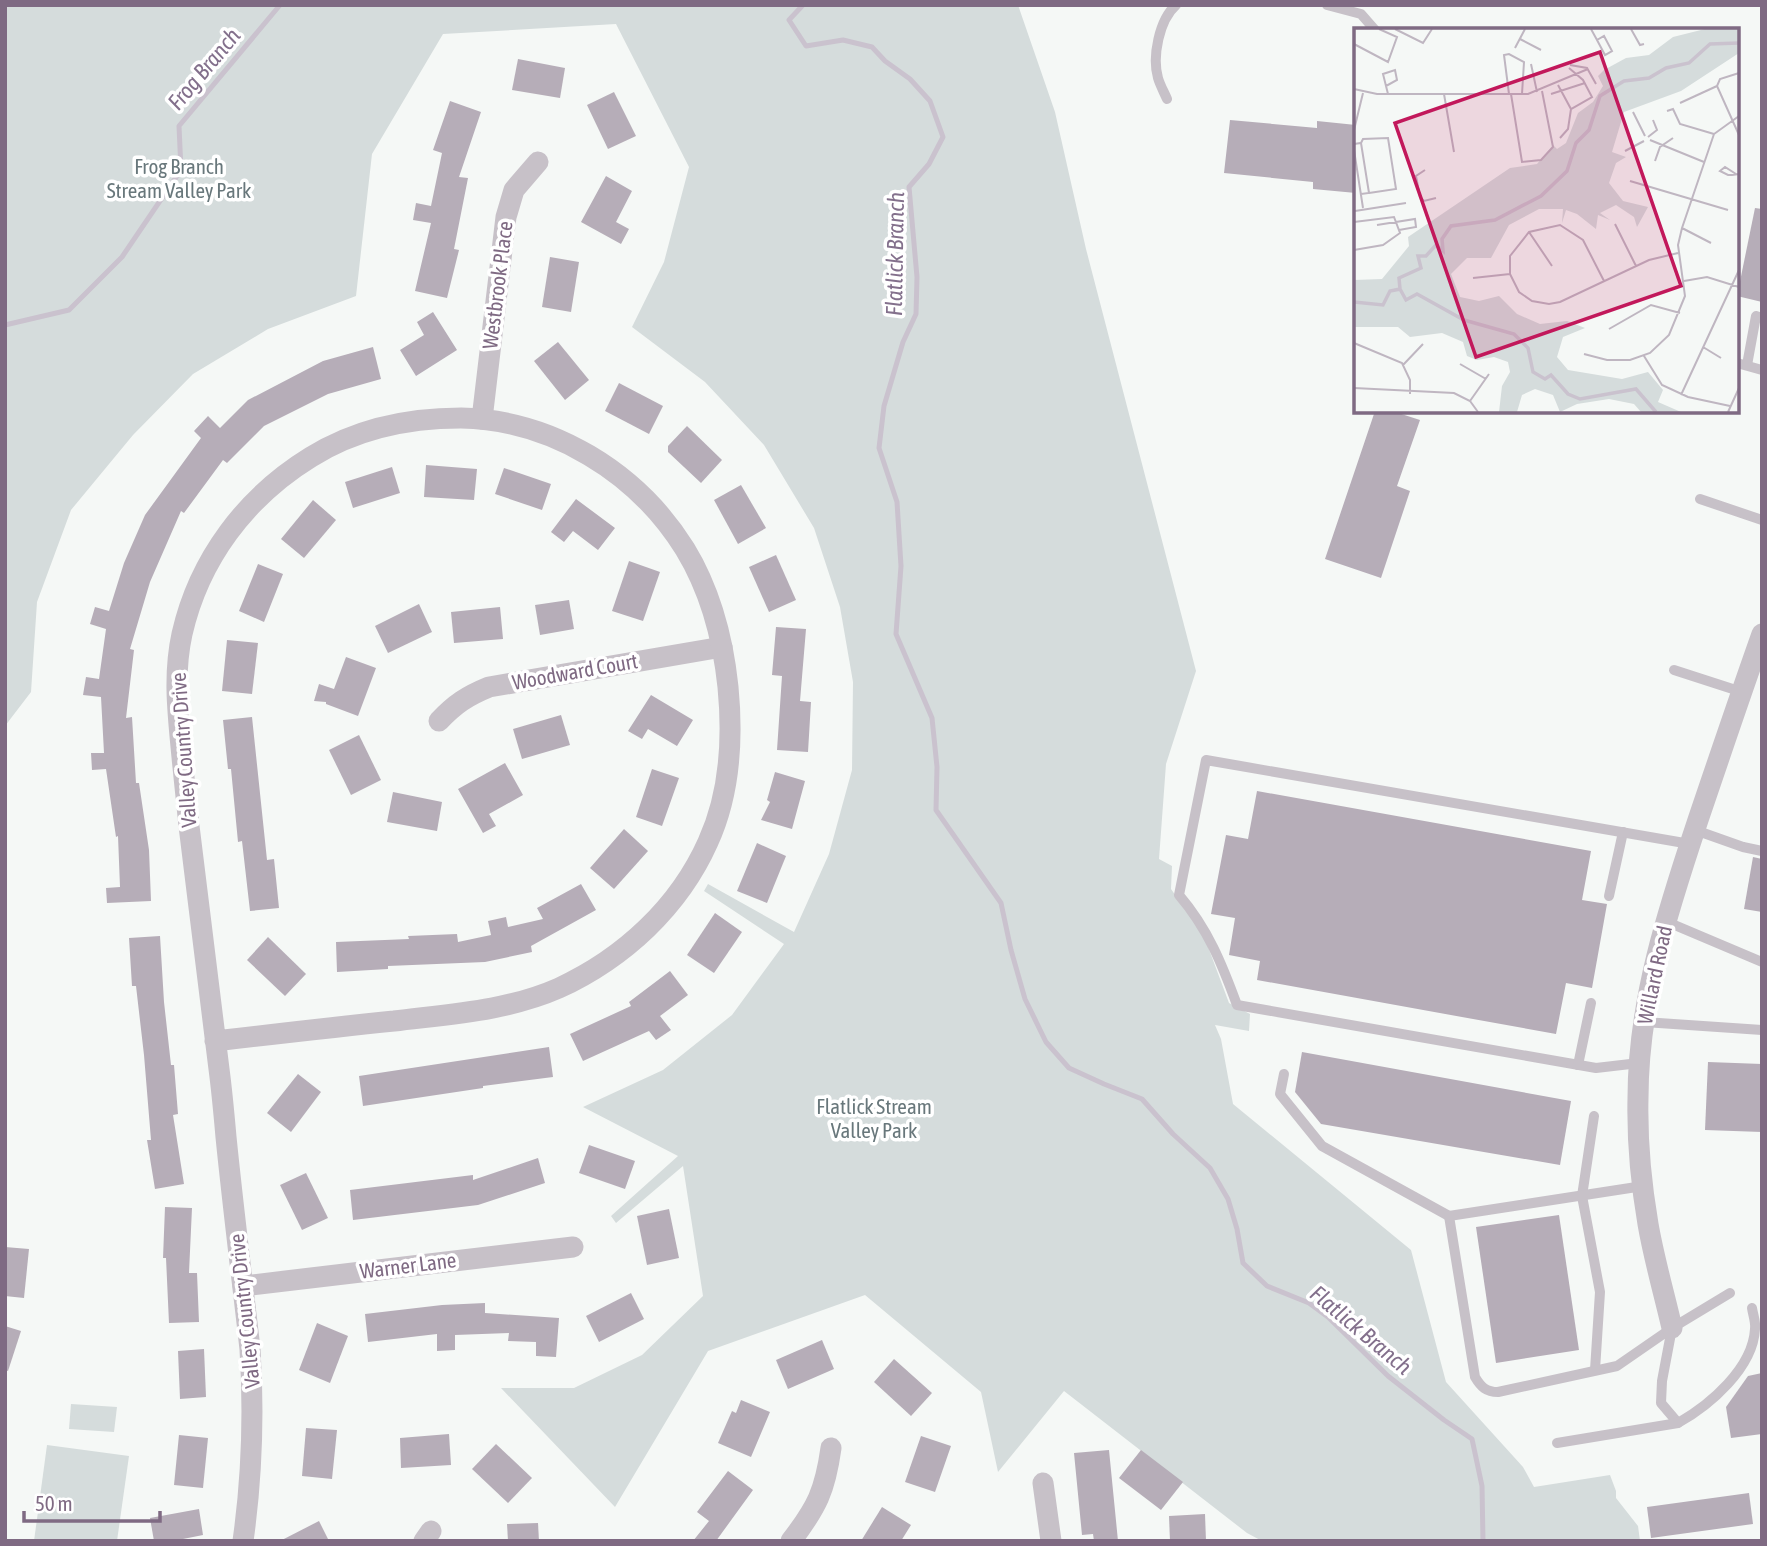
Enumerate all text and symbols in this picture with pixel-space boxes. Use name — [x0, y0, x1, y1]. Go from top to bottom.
water label: Frog Branch — [162, 23, 246, 115]
inset map — [1354, 28, 1739, 413]
park label: Frog Branch Stream Valley Park — [107, 154, 251, 202]
water label: Flatlick Branch — [881, 192, 909, 316]
street label: Westbrook Place — [477, 220, 517, 350]
street label: Woodward Court — [510, 648, 639, 694]
street label: Valley Country Drive — [166, 672, 200, 828]
street label: Willard Road — [1632, 923, 1676, 1026]
park label: Flatlick Stream Valley Park — [816, 1094, 932, 1142]
street label: Valley Country Drive — [224, 1233, 264, 1390]
street label: Warner Lane — [358, 1247, 457, 1283]
water label: Flatlick Branch — [1305, 1280, 1417, 1380]
scale bar — [24, 1480, 161, 1524]
text: 50 m — [35, 1491, 73, 1515]

